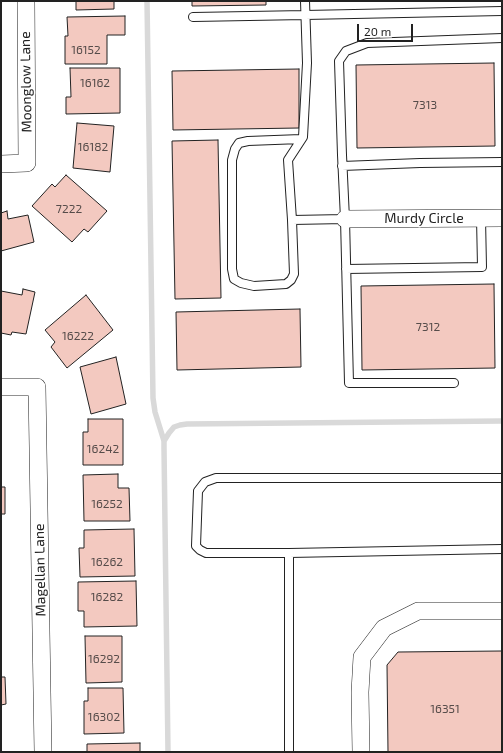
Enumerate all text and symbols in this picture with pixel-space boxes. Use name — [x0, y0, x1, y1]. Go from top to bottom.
scale bar — [359, 16, 415, 42]
text: 20 m — [364, 24, 391, 38]
street label: Moonglow Lane — [17, 31, 35, 133]
house number: 16152 — [71, 43, 101, 57]
house number: 16162 — [80, 76, 110, 90]
house number: 7313 — [413, 98, 437, 112]
house number: 16182 — [78, 140, 108, 154]
house number: 7222 — [56, 202, 82, 216]
street label: Murdy Circle — [384, 210, 464, 226]
house number: 7312 — [416, 320, 440, 334]
house number: 16222 — [62, 329, 94, 343]
house number: 16242 — [87, 442, 119, 456]
house number: 16252 — [91, 497, 123, 511]
street label: Magellan Lane — [31, 523, 49, 617]
house number: 16262 — [91, 555, 123, 569]
house number: 16282 — [91, 590, 123, 604]
house number: 16292 — [88, 652, 120, 666]
house number: 16351 — [430, 702, 460, 716]
house number: 16302 — [88, 710, 120, 724]

